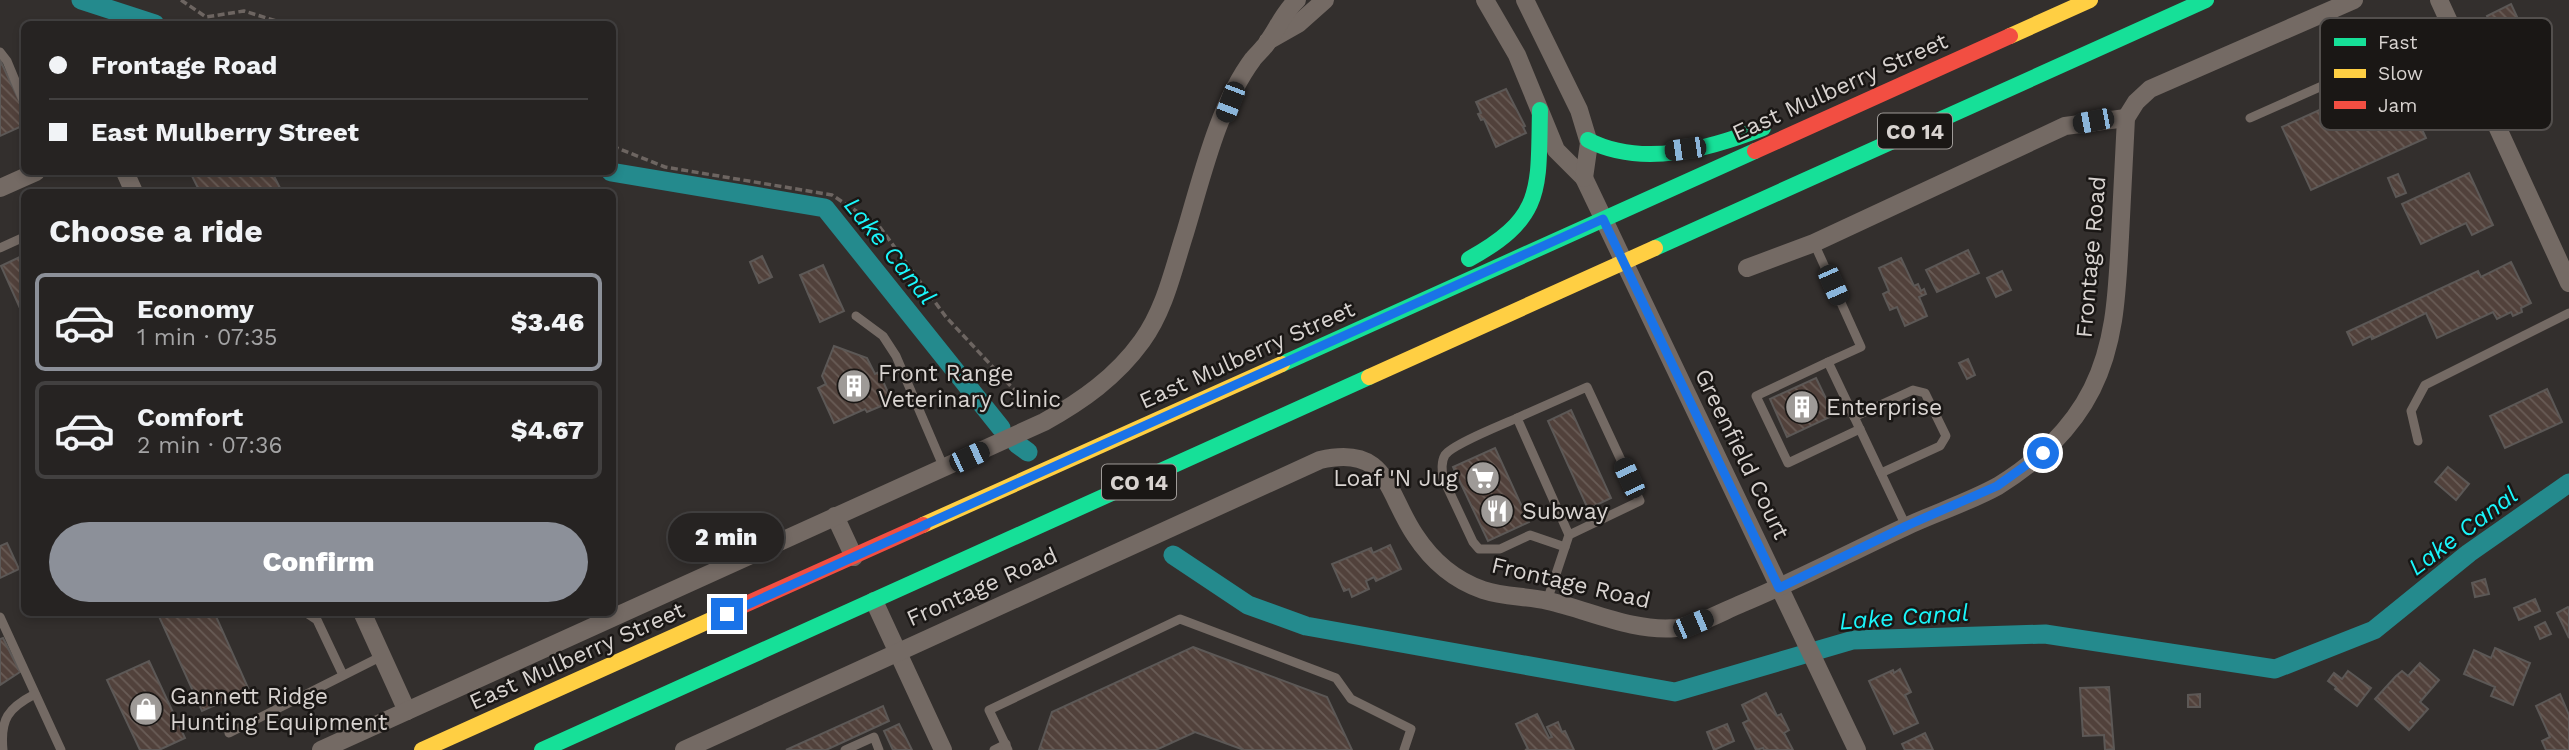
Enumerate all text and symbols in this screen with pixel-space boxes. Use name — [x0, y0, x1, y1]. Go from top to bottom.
legend — [2320, 18, 2552, 130]
street label: East Mulberry Street — [1728, 27, 1952, 147]
text: Fast — [2378, 31, 2417, 54]
text: Frontage Road — [91, 50, 277, 80]
text: Slow — [2378, 62, 2423, 85]
car — [1213, 79, 1248, 125]
text: Jam — [2378, 94, 2417, 117]
car — [2071, 107, 2116, 135]
road number: CO 14 — [1878, 114, 1952, 148]
text: East Mulberry Street — [91, 117, 359, 147]
car — [1663, 136, 1708, 162]
street label: Frontage Road — [2070, 175, 2112, 339]
water label: Lake Canal — [838, 192, 942, 310]
text: Choose a ride — [49, 212, 263, 250]
car — [1815, 262, 1852, 308]
icon: car — [53, 291, 116, 354]
text: Economy — [137, 294, 254, 324]
street label: East Mulberry Street — [1135, 295, 1359, 415]
text: $3.46 — [511, 307, 584, 337]
text: 1 min · 07:35 — [137, 324, 277, 351]
place label: Front Range Veterinary Clinic — [878, 360, 1061, 413]
street label: Greenfield Court — [1689, 364, 1795, 544]
building icon: Front Range Veterinary Clinic — [835, 367, 873, 405]
building icon: Enterprise — [1783, 388, 1821, 426]
place label: Enterprise — [1826, 394, 1942, 421]
icon: car — [53, 399, 116, 462]
text: Comfort — [137, 402, 243, 432]
text: $4.67 — [511, 415, 584, 445]
text: 2 min · 07:36 — [137, 432, 282, 459]
route start — [2027, 437, 2059, 469]
car — [946, 439, 993, 475]
car — [1611, 455, 1648, 501]
supermarket icon: Loaf 'N Jug — [1464, 459, 1502, 497]
road number: CO 14 — [1102, 464, 1176, 500]
place label: Loaf 'N Jug — [1333, 465, 1459, 492]
water label: Lake Canal — [2403, 481, 2523, 581]
restaurant icon: Subway — [1478, 492, 1516, 530]
place label: Subway — [1522, 498, 1608, 525]
callout: 2 min — [669, 512, 785, 562]
button: Confirm — [49, 522, 588, 602]
text: 2 min — [695, 524, 757, 551]
street label: Frontage Road — [902, 542, 1062, 632]
street label: Frontage Road — [1489, 552, 1653, 614]
street label: East Mulberry Street — [465, 596, 689, 716]
route end — [711, 598, 743, 630]
water label: Lake Canal — [1838, 599, 1970, 635]
car — [1670, 606, 1717, 642]
place label: Gannett Ridge Hunting Equipment — [170, 683, 388, 736]
shop icon: Gannett Ridge Hunting Equipment — [127, 690, 165, 728]

